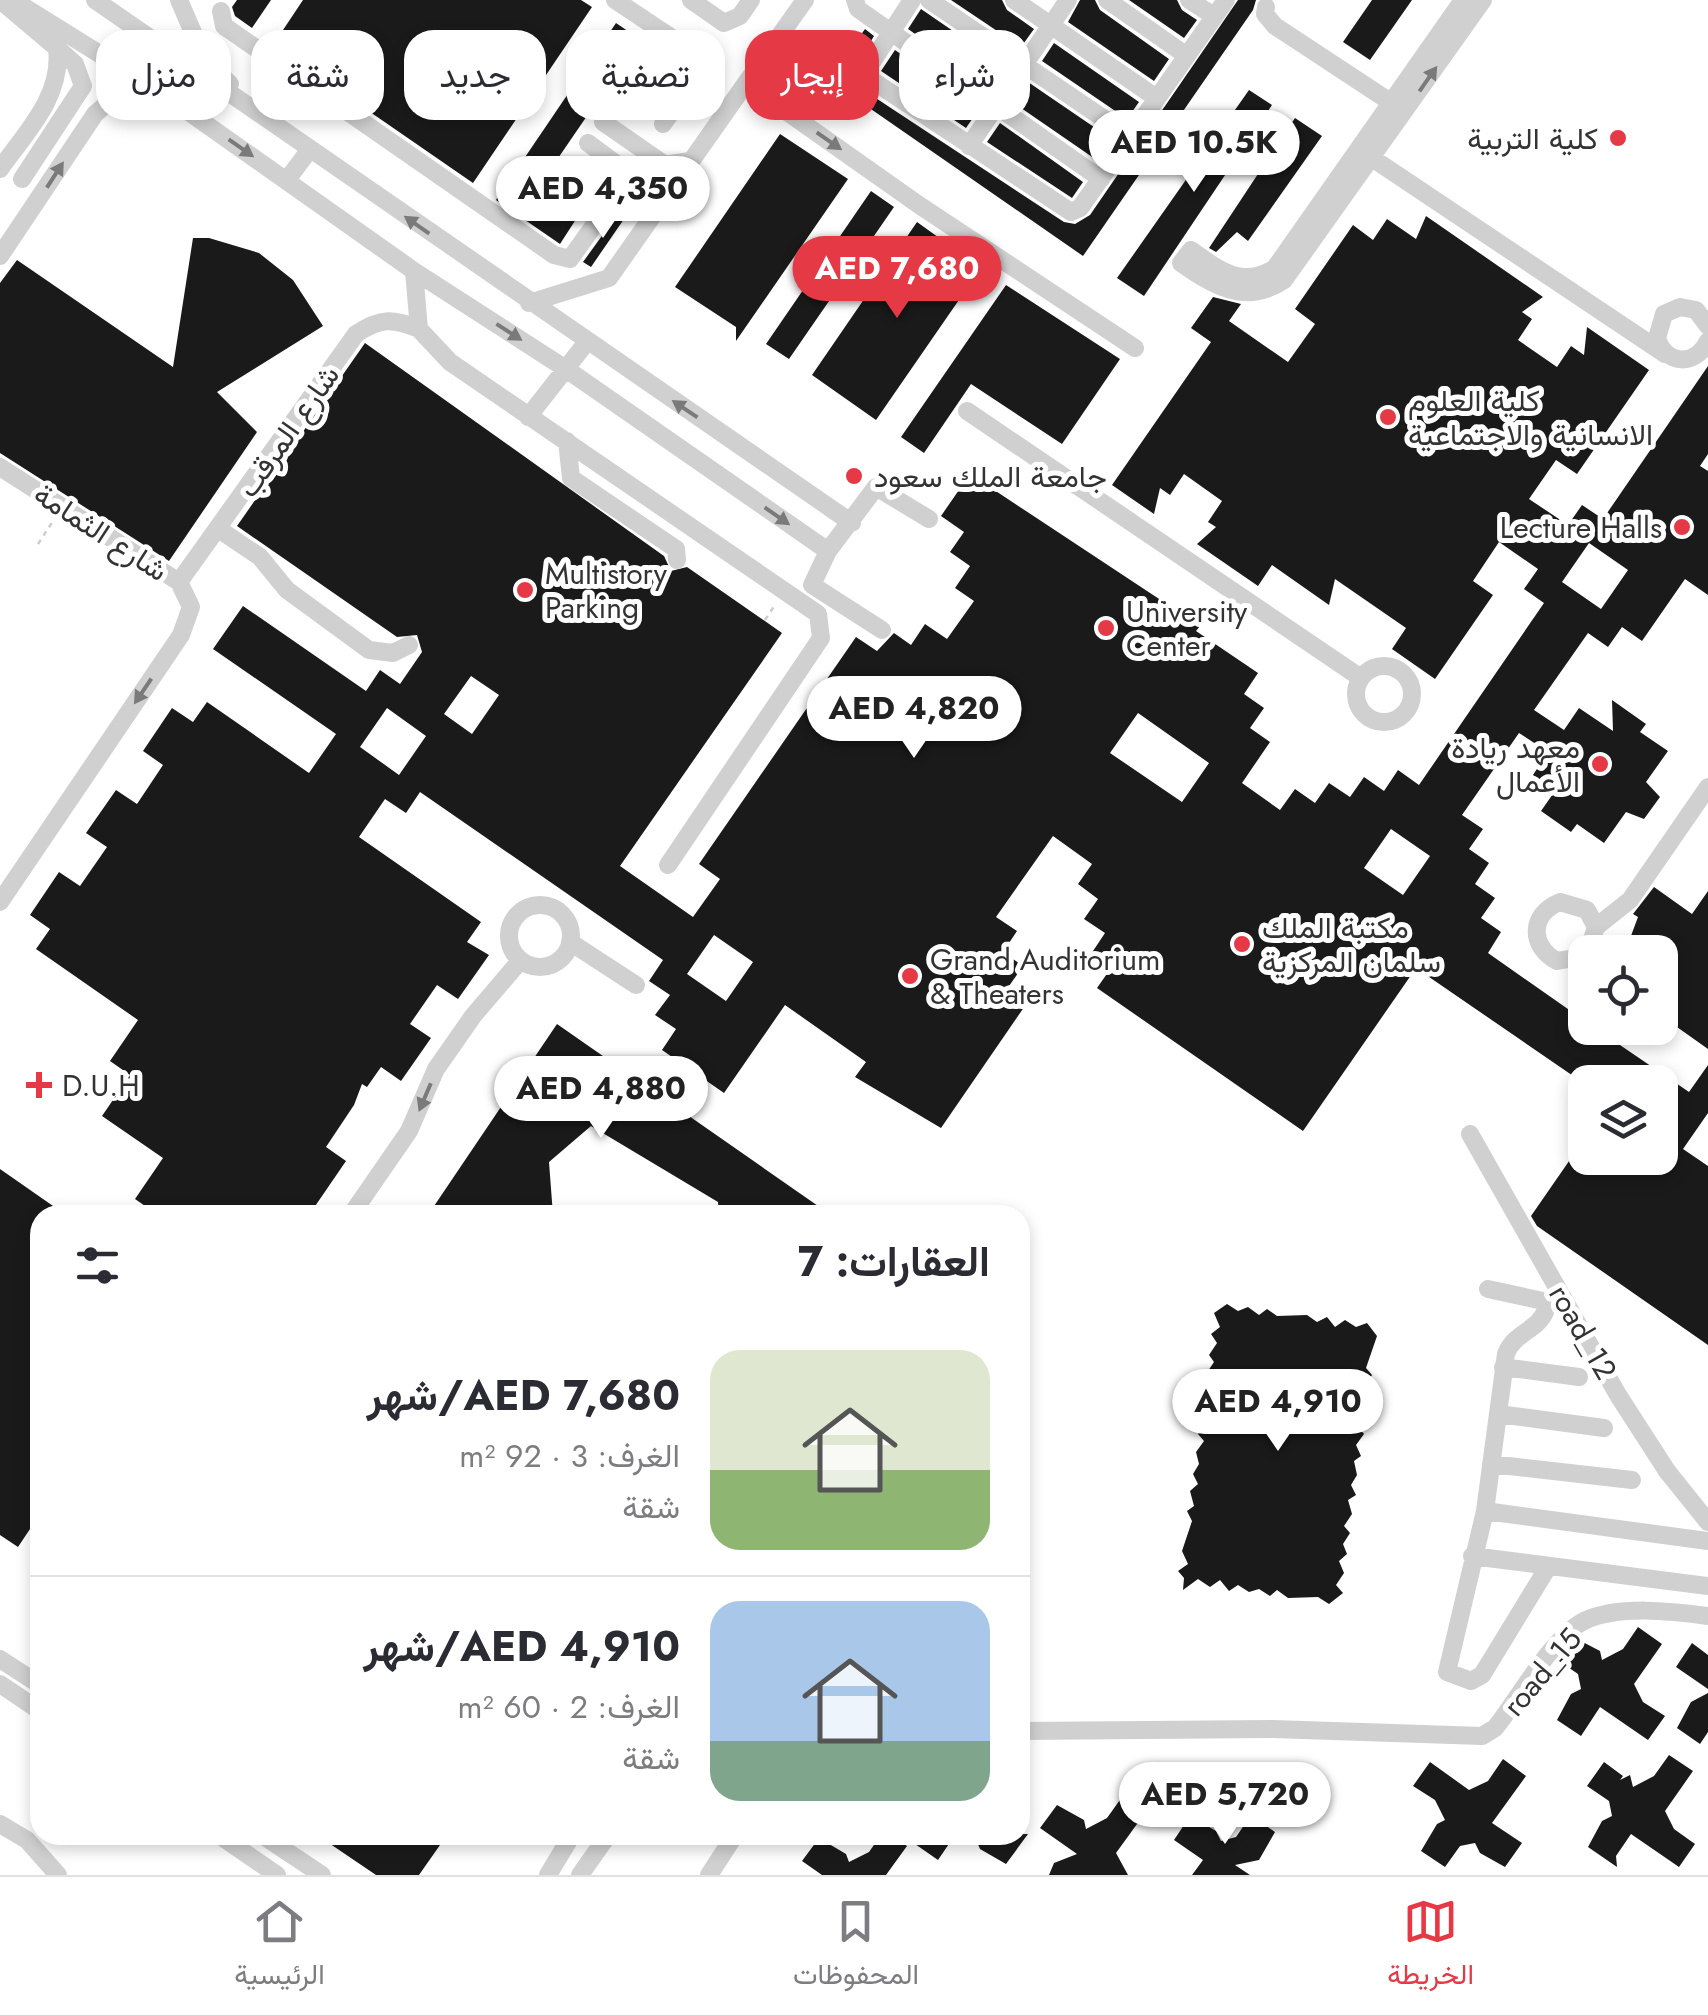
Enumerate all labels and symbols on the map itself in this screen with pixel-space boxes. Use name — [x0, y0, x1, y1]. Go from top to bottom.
one-way arrow — [1418, 66, 1437, 92]
pin: AED 10.5K — [1080, 110, 1308, 195]
place label: كلية التربية — [1467, 117, 1598, 160]
marker: كلية التربية — [1607, 127, 1629, 149]
one-way arrow — [815, 131, 842, 150]
one-way arrow — [228, 138, 255, 157]
pin: AED 4,350 — [489, 156, 717, 241]
one-way arrow — [45, 161, 63, 189]
one-way arrow — [404, 216, 431, 235]
pin: AED 7,680 — [783, 236, 1011, 321]
one-way arrow — [495, 323, 523, 341]
street label: شارع المرقب — [226, 356, 350, 506]
place label: كلية العلوم الانسانية والاجتماعية — [1408, 379, 1653, 456]
one-way arrow — [671, 401, 698, 419]
marker: كلية العلوم الانسانية والاجتماعية — [1377, 406, 1399, 428]
place label: جامعة الملك سعود — [874, 455, 1107, 498]
marker: جامعة الملك سعود — [843, 465, 865, 487]
street label: شارع الثمامة — [25, 472, 177, 592]
one-way arrow — [764, 506, 790, 525]
place label: Lecture Halls — [1500, 506, 1662, 549]
marker: Lecture Halls — [1671, 516, 1693, 538]
place label: Multistory Parking — [545, 552, 668, 629]
marker: Multistory Parking — [514, 579, 536, 601]
place label: University Center — [1126, 590, 1248, 667]
marker: University Center — [1095, 617, 1117, 639]
pin: AED 4,820 — [800, 676, 1028, 761]
one-way arrow — [134, 678, 153, 705]
place label: معهد ريادة الأعمال — [1451, 726, 1580, 803]
marker: معهد ريادة الأعمال — [1589, 753, 1611, 775]
place label: مكتبة الملك سلمان المركزية — [1262, 906, 1441, 983]
marker: مكتبة الملك سلمان المركزية — [1231, 933, 1253, 955]
place label: Grand Auditorium & Theaters — [930, 938, 1161, 1015]
marker: Grand Auditorium & Theaters — [899, 965, 921, 987]
pin: AED 4,880 — [487, 1056, 715, 1141]
place label: D.U.H — [62, 1064, 140, 1107]
marker: D.U.H — [26, 1072, 52, 1098]
one-way arrow — [417, 1082, 433, 1112]
street label: road_12 — [1539, 1277, 1627, 1387]
pin: AED 4,910 — [1164, 1369, 1392, 1454]
street label: road_15 — [1492, 1619, 1592, 1725]
pin: AED 5,720 — [1111, 1762, 1339, 1847]

